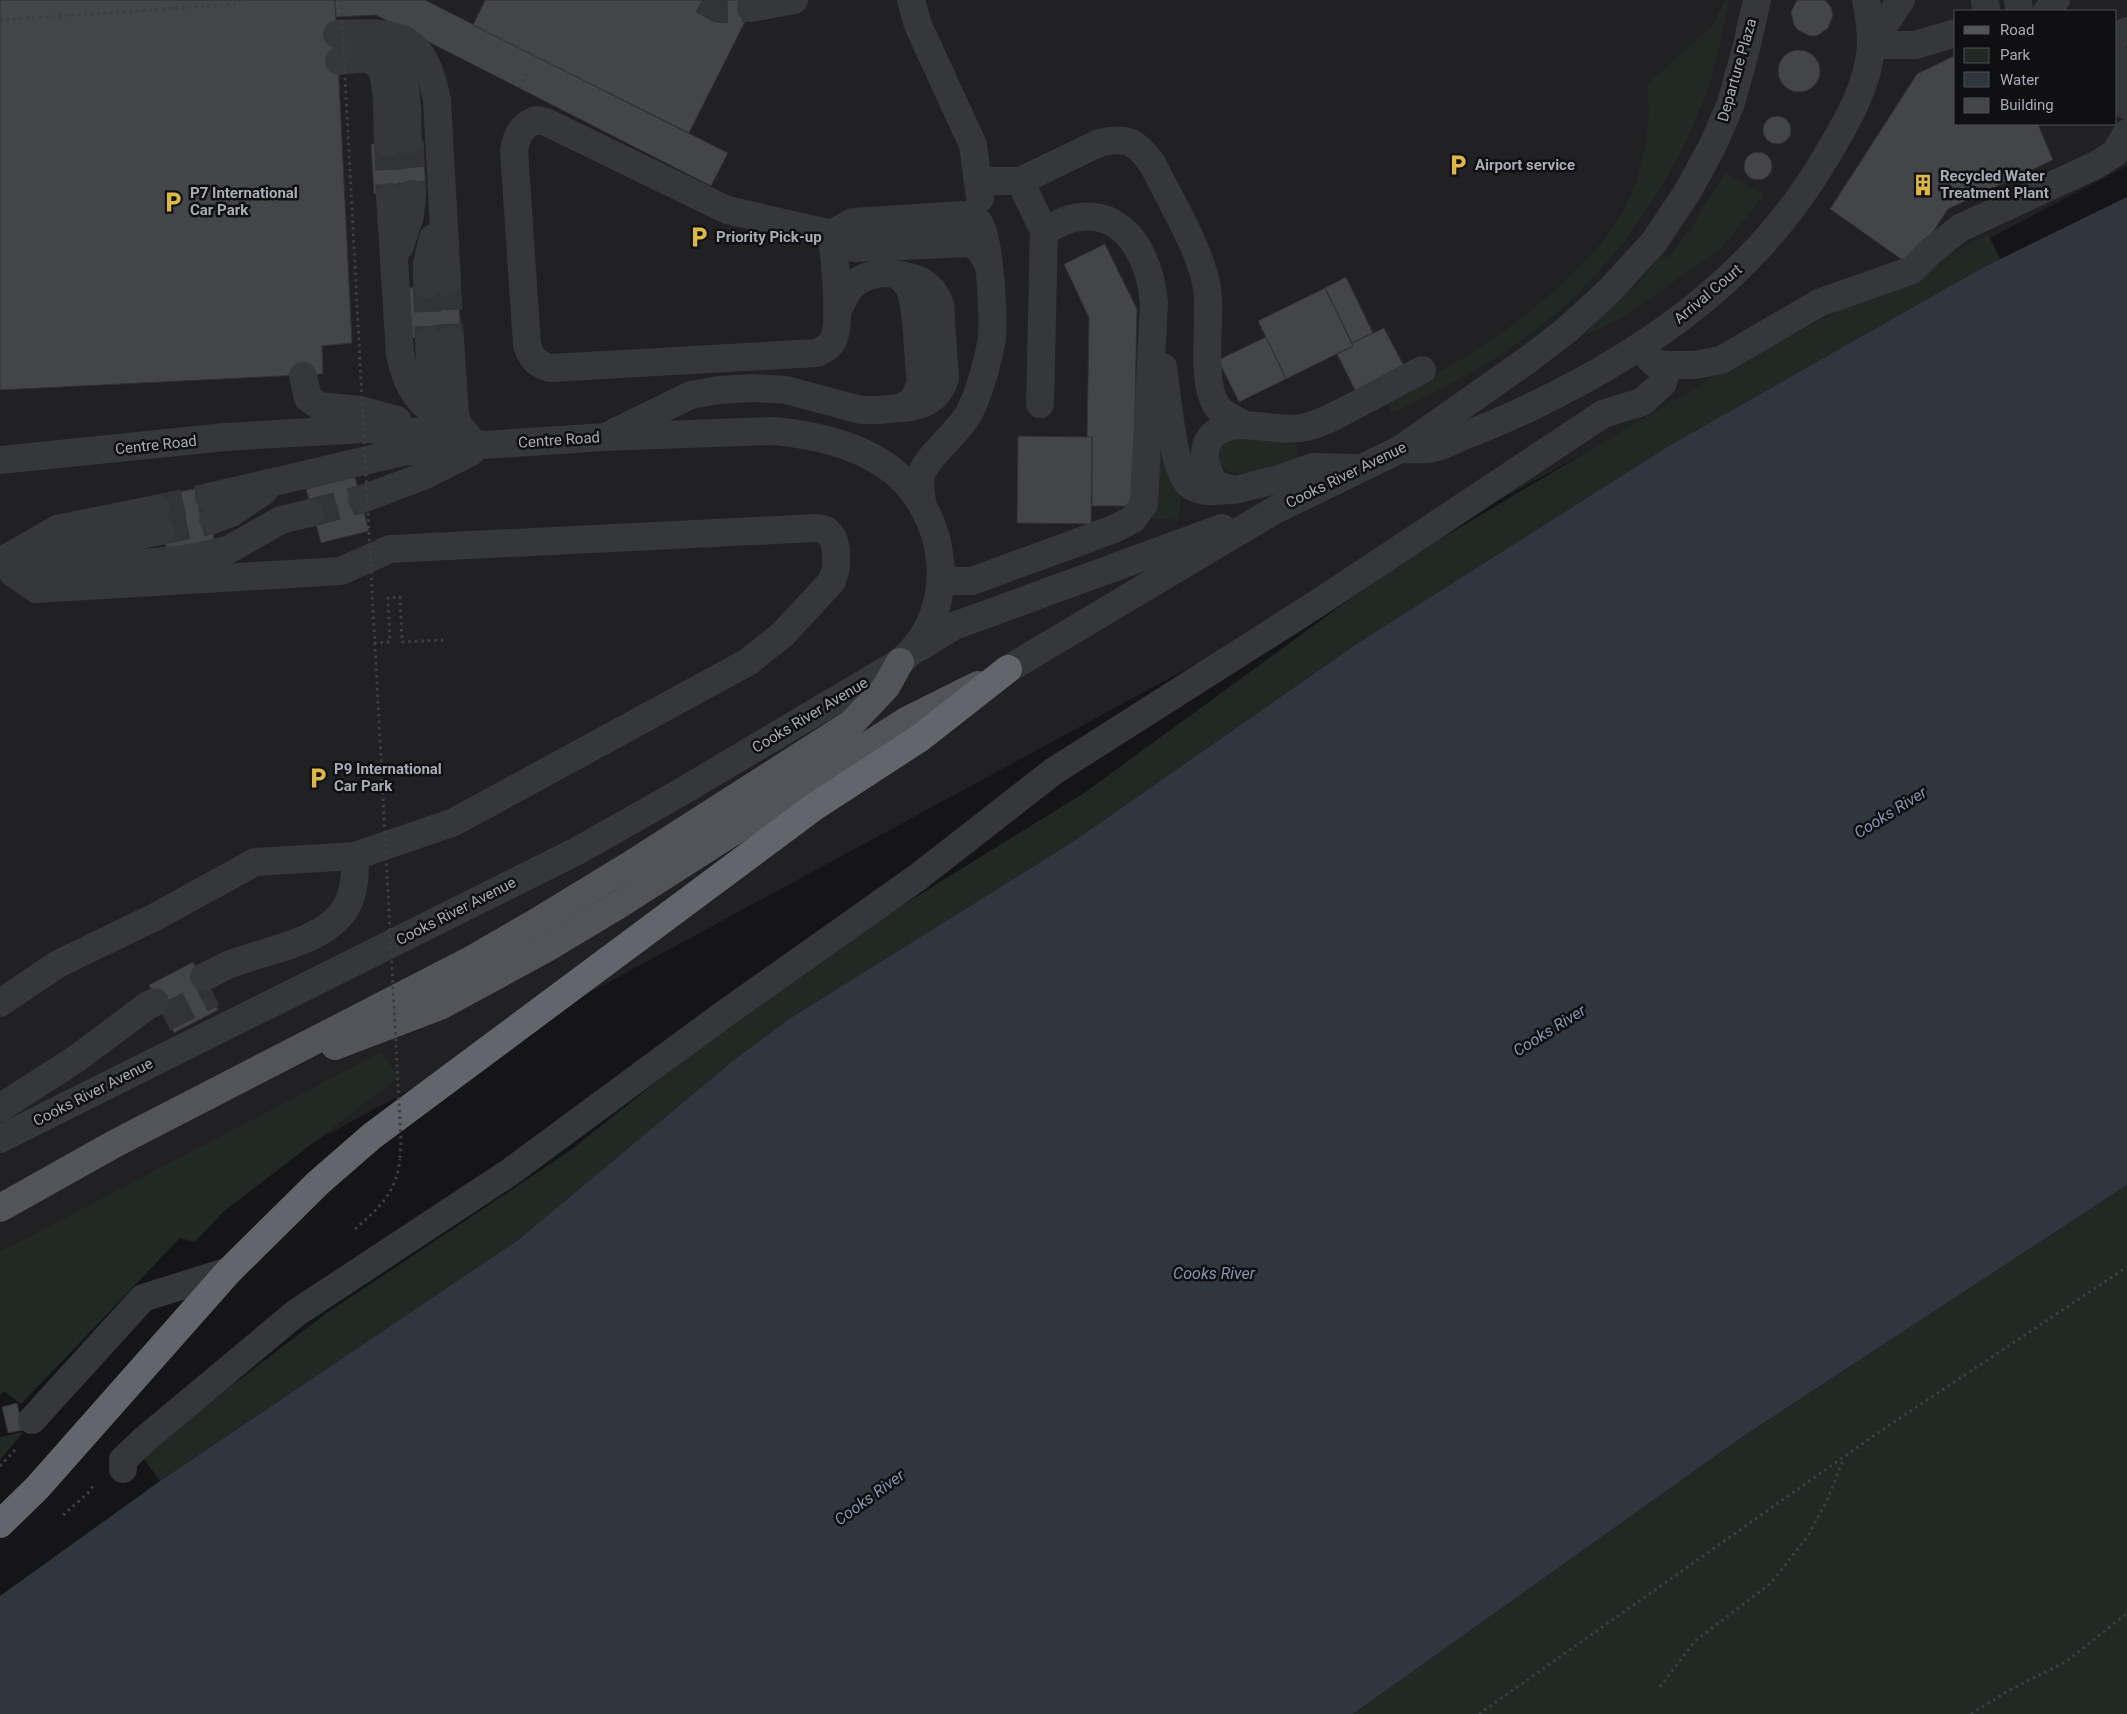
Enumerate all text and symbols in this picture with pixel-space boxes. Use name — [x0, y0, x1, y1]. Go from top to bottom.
legend — [1954, 10, 2117, 125]
street label: Departure Plaza — [1714, 16, 1760, 124]
text: Road — [2000, 21, 2034, 39]
text: Park — [2000, 46, 2031, 64]
text: Water — [2000, 71, 2039, 89]
text: Building — [2000, 96, 2054, 114]
parking icon: Airport service — [1445, 152, 1471, 178]
place label: Airport service — [1475, 156, 1575, 174]
place label: Recycled Water Treatment Plant — [1940, 167, 2049, 202]
building icon: Recycled Water Treatment Plant — [1910, 172, 1936, 198]
place label: P7 International Car Park — [190, 184, 298, 219]
parking icon: P7 International Car Park — [160, 189, 186, 215]
parking icon: Priority Pick-up — [686, 224, 712, 250]
place label: Priority Pick-up — [716, 228, 822, 246]
street label: Arrival Court — [1670, 260, 1746, 328]
street label: Centre Road — [517, 428, 601, 452]
street label: Centre Road — [114, 432, 198, 458]
street label: Cooks River Avenue — [1283, 438, 1409, 512]
street label: Cooks River Avenue — [749, 673, 871, 757]
place label: P9 International Car Park — [334, 760, 442, 795]
parking icon: P9 International Car Park — [305, 765, 331, 791]
water label: Cooks River — [1851, 782, 1931, 842]
street label: Cooks River Avenue — [393, 873, 519, 949]
water label: Cooks River — [1510, 1000, 1590, 1060]
street label: Cooks River Avenue — [30, 1054, 156, 1130]
water label: Cooks River — [1173, 1264, 1256, 1283]
water label: Cooks River — [831, 1465, 909, 1529]

